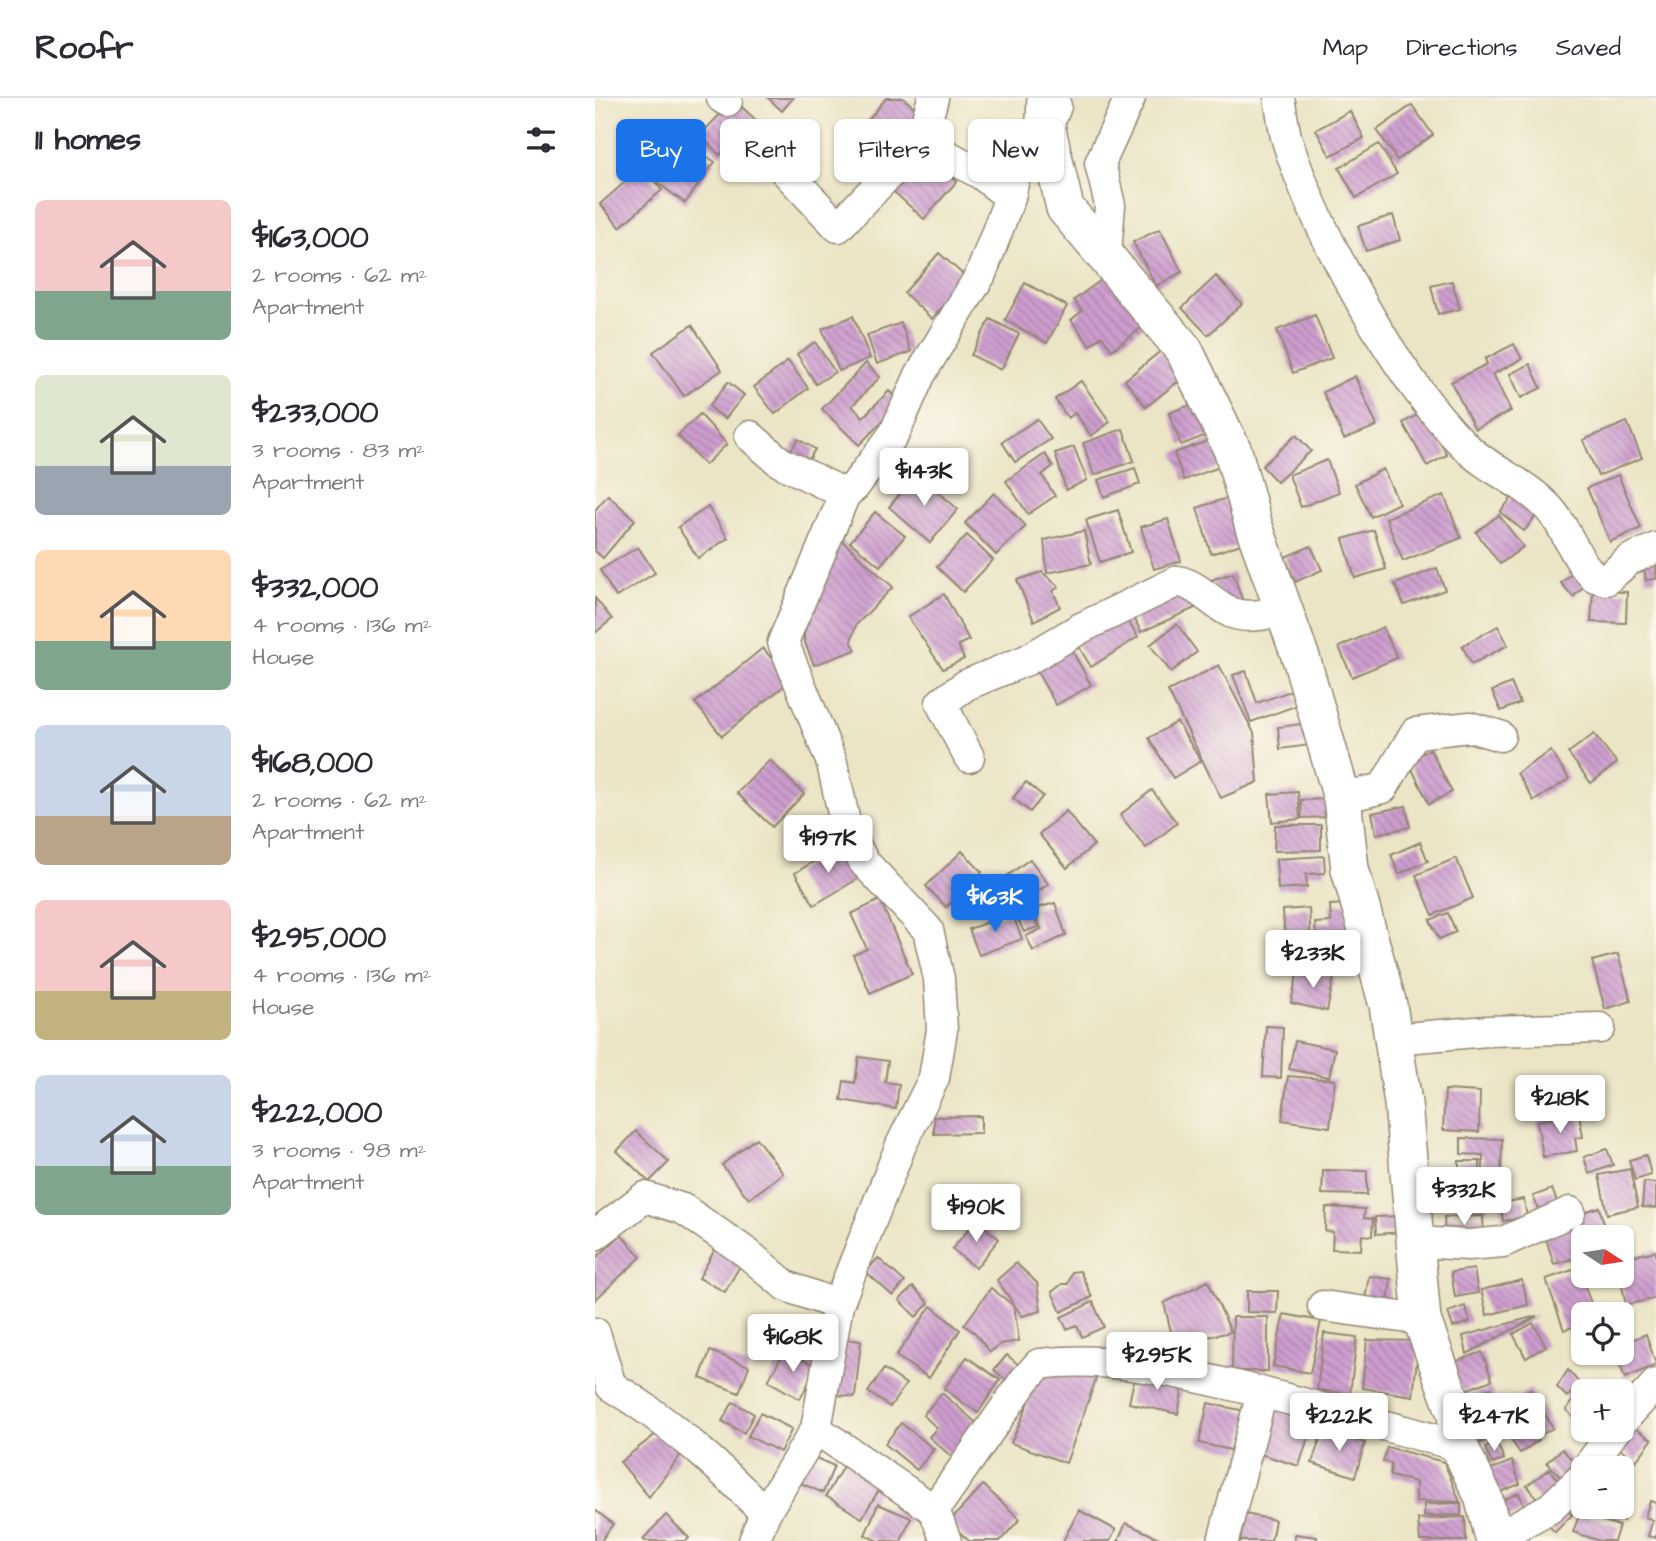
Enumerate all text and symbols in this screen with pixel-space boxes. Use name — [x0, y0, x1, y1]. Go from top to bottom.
text: Roofr — [35, 25, 133, 71]
text: Map — [1323, 31, 1368, 65]
text: Directions — [1406, 31, 1518, 65]
text: Saved — [1556, 31, 1621, 65]
text: 11 homes — [35, 119, 141, 161]
chip: Buy — [616, 119, 706, 182]
chip: Rent — [720, 119, 820, 182]
chip: Filters — [834, 119, 954, 182]
chip: New — [968, 119, 1064, 182]
icon: filters — [522, 121, 560, 159]
text: $163,000 — [252, 217, 369, 259]
icon: home — [91, 228, 175, 312]
text: 2 rooms · 62 m² — [252, 259, 427, 291]
text: Apartment — [252, 291, 364, 323]
text: $233,000 — [252, 392, 379, 434]
icon: home — [91, 403, 175, 487]
text: 3 rooms · 83 m² — [252, 434, 425, 466]
pin: $143K — [875, 448, 973, 508]
text: $143K — [895, 455, 953, 487]
text: Apartment — [252, 466, 364, 498]
text: $332,000 — [252, 567, 379, 609]
icon: home — [91, 578, 175, 662]
text: 4 rooms · 136 m² — [252, 609, 431, 641]
text: House — [252, 641, 315, 673]
text: $168,000 — [252, 742, 373, 784]
icon: home — [91, 753, 175, 837]
text: 2 rooms · 62 m² — [252, 784, 427, 816]
text: Apartment — [252, 816, 364, 848]
pin: $197K — [779, 816, 877, 875]
text: $197K — [800, 822, 856, 854]
pin: $163K — [946, 874, 1044, 934]
text: $163K — [967, 881, 1023, 913]
text: $295,000 — [252, 917, 386, 959]
icon: home — [91, 928, 175, 1012]
pin: $233K — [1264, 930, 1362, 990]
text: $233K — [1281, 937, 1345, 969]
text: 4 rooms · 136 m² — [252, 959, 431, 991]
text: House — [252, 991, 315, 1023]
pin: $218K — [1511, 1076, 1609, 1135]
text: $218K — [1531, 1082, 1589, 1114]
text: $222,000 — [252, 1092, 382, 1134]
icon: home — [91, 1103, 175, 1187]
text: 3 rooms · 98 m² — [252, 1134, 426, 1166]
text: Apartment — [252, 1166, 364, 1198]
pin: $332K — [1415, 1168, 1513, 1227]
text: $332K — [1432, 1174, 1496, 1206]
pin: $190K — [927, 1184, 1025, 1244]
text: $190K — [947, 1191, 1005, 1223]
north arrow — [1571, 1225, 1635, 1288]
map controls — [1571, 1225, 1634, 1519]
button: locate — [1571, 1302, 1634, 1365]
pin: $168K — [744, 1314, 842, 1374]
text: $168K — [763, 1321, 823, 1353]
pin: $295K — [1108, 1332, 1206, 1392]
text: $295K — [1122, 1339, 1192, 1371]
button: + — [1571, 1379, 1634, 1442]
pin: $222K — [1290, 1394, 1388, 1453]
pin: $247K — [1445, 1394, 1543, 1453]
text: $222K — [1306, 1400, 1372, 1432]
text: $247K — [1459, 1400, 1529, 1432]
button: − — [1571, 1456, 1634, 1519]

